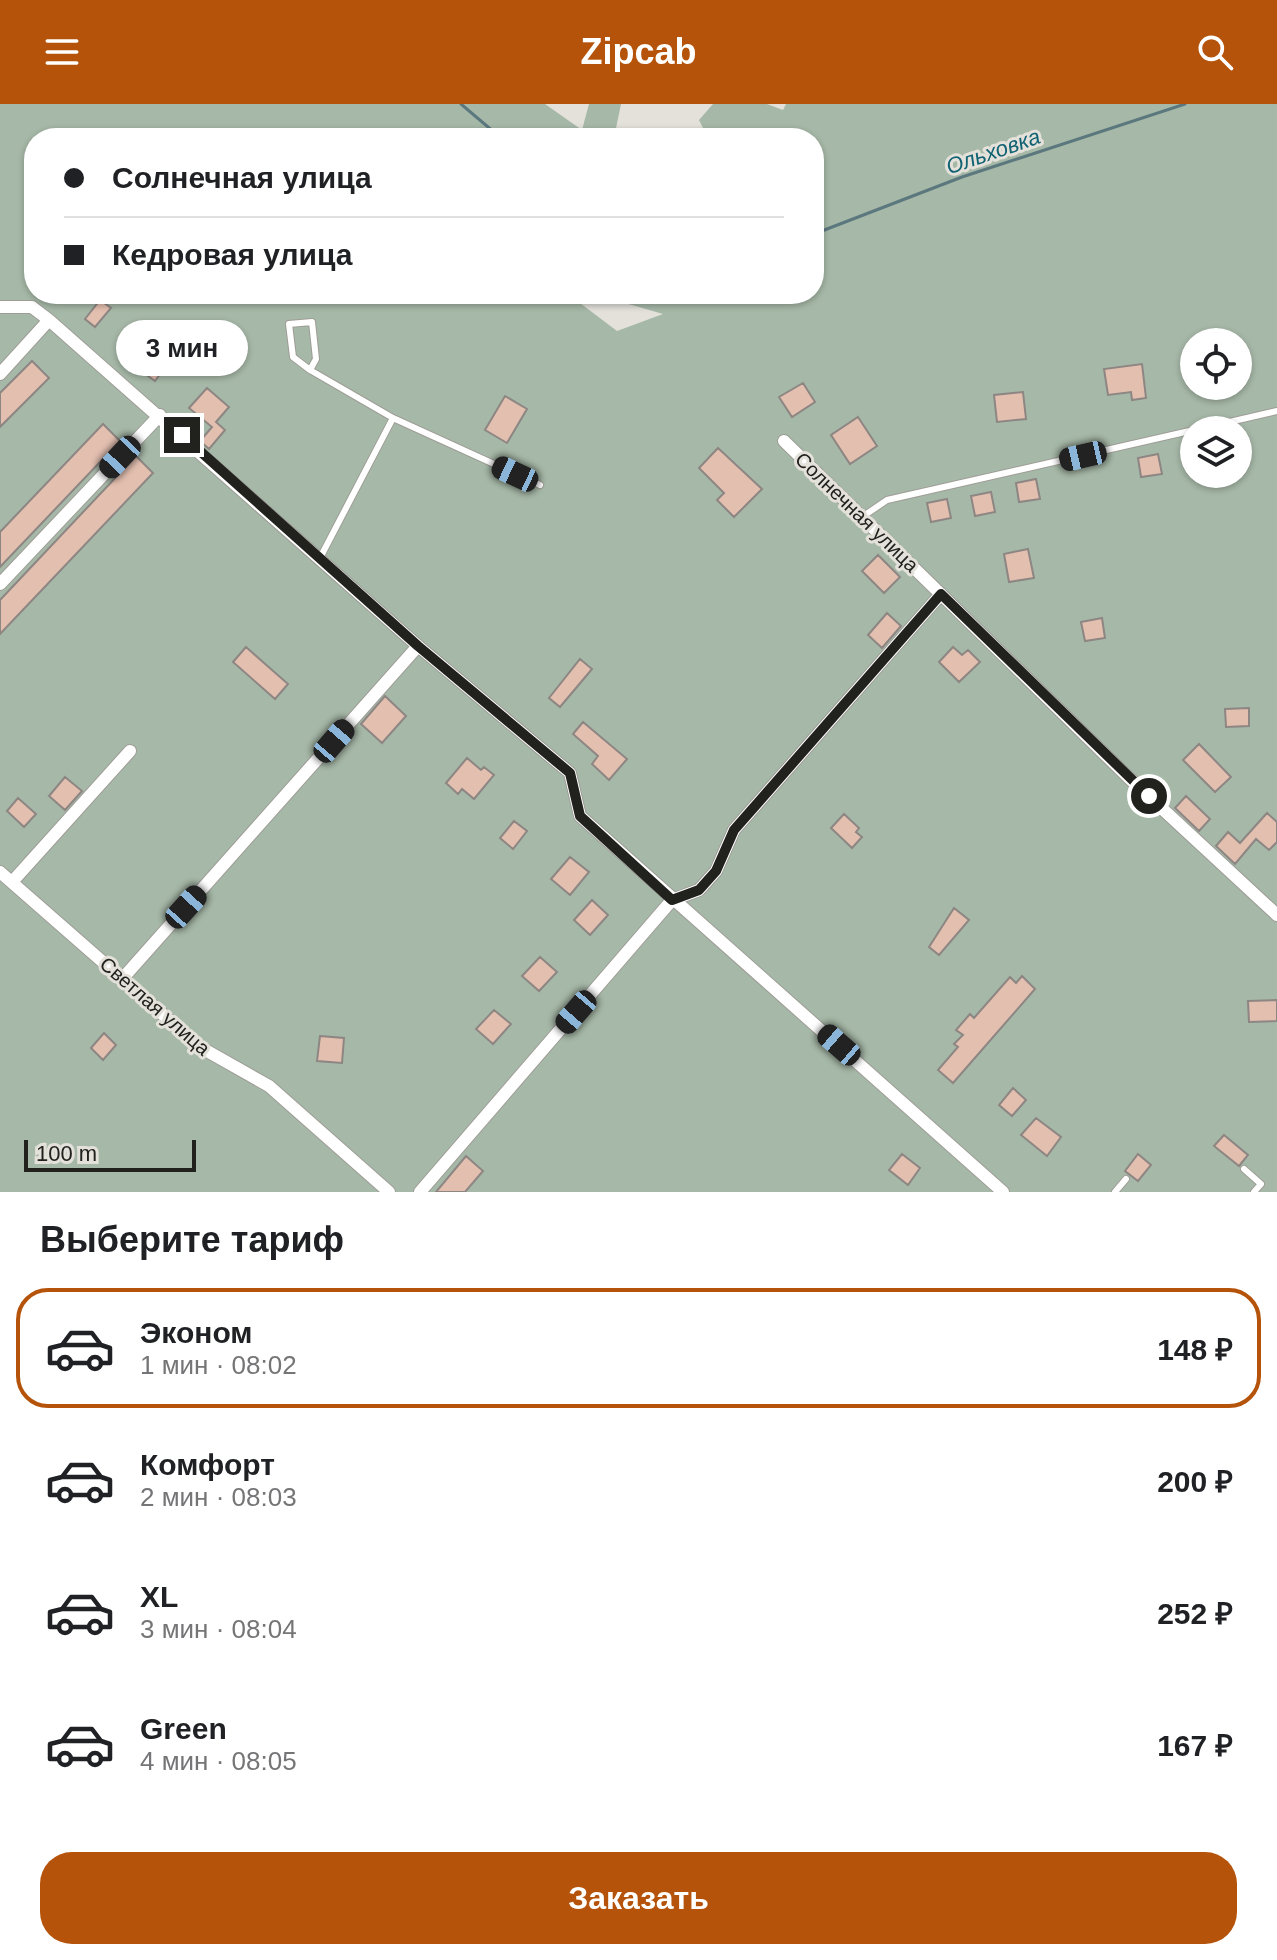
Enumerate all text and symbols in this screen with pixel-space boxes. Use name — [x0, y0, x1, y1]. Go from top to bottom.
icon: menu — [40, 30, 84, 74]
icon: search — [1193, 30, 1237, 74]
text: Zipcab — [580, 31, 697, 72]
water label: Ольховка — [943, 124, 1044, 179]
text: Солнечная улица — [112, 161, 372, 194]
text: Кедровая улица — [112, 238, 353, 271]
callout: 3 мин — [116, 319, 248, 375]
map controls — [1180, 328, 1252, 488]
button: locate — [1180, 328, 1252, 400]
text: 3 мин — [146, 333, 218, 363]
button: layers — [1180, 416, 1252, 488]
route end — [164, 417, 200, 453]
car — [95, 431, 145, 483]
car — [1057, 439, 1109, 473]
street label: Солнечная улица — [791, 448, 924, 577]
car — [488, 453, 542, 495]
car — [309, 715, 359, 767]
route start — [1131, 778, 1167, 814]
car — [161, 881, 211, 933]
street label: Светлая улица — [96, 952, 215, 1060]
car — [551, 986, 601, 1038]
car — [813, 1020, 865, 1070]
scale bar — [24, 1136, 196, 1172]
text: 100 m — [36, 1141, 97, 1166]
text: Выберите тариф — [40, 1219, 344, 1260]
icon: car — [44, 1312, 116, 1384]
text: Эконом — [140, 1316, 253, 1349]
text: 148 ₽ — [1157, 1333, 1233, 1366]
text: 1 мин · 08:02 — [140, 1350, 297, 1380]
icon: car — [44, 1444, 116, 1516]
text: Комфорт — [140, 1448, 275, 1481]
text: 200 ₽ — [1157, 1465, 1233, 1498]
text: 2 мин · 08:03 — [140, 1482, 297, 1512]
icon: car — [44, 1576, 116, 1648]
text: XL — [140, 1580, 178, 1613]
text: 252 ₽ — [1157, 1597, 1233, 1630]
text: 3 мин · 08:04 — [140, 1614, 297, 1644]
icon: car — [44, 1708, 116, 1780]
text: Green — [140, 1712, 227, 1745]
text: 167 ₽ — [1157, 1729, 1233, 1762]
text: 4 мин · 08:05 — [140, 1746, 297, 1776]
button: Заказать — [40, 1852, 1237, 1944]

